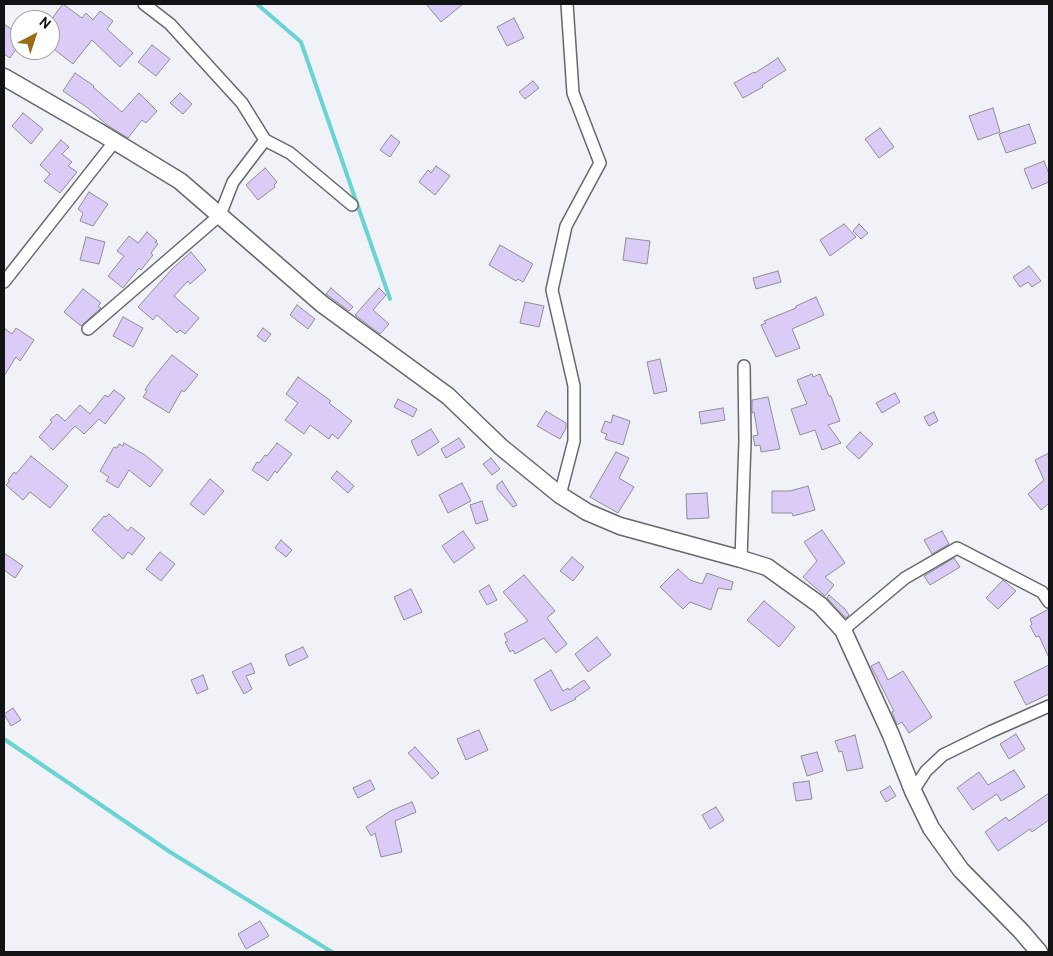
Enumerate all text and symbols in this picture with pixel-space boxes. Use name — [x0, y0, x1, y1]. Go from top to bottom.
north arrow — [10, 10, 60, 60]
text: N — [35, 14, 54, 34]

